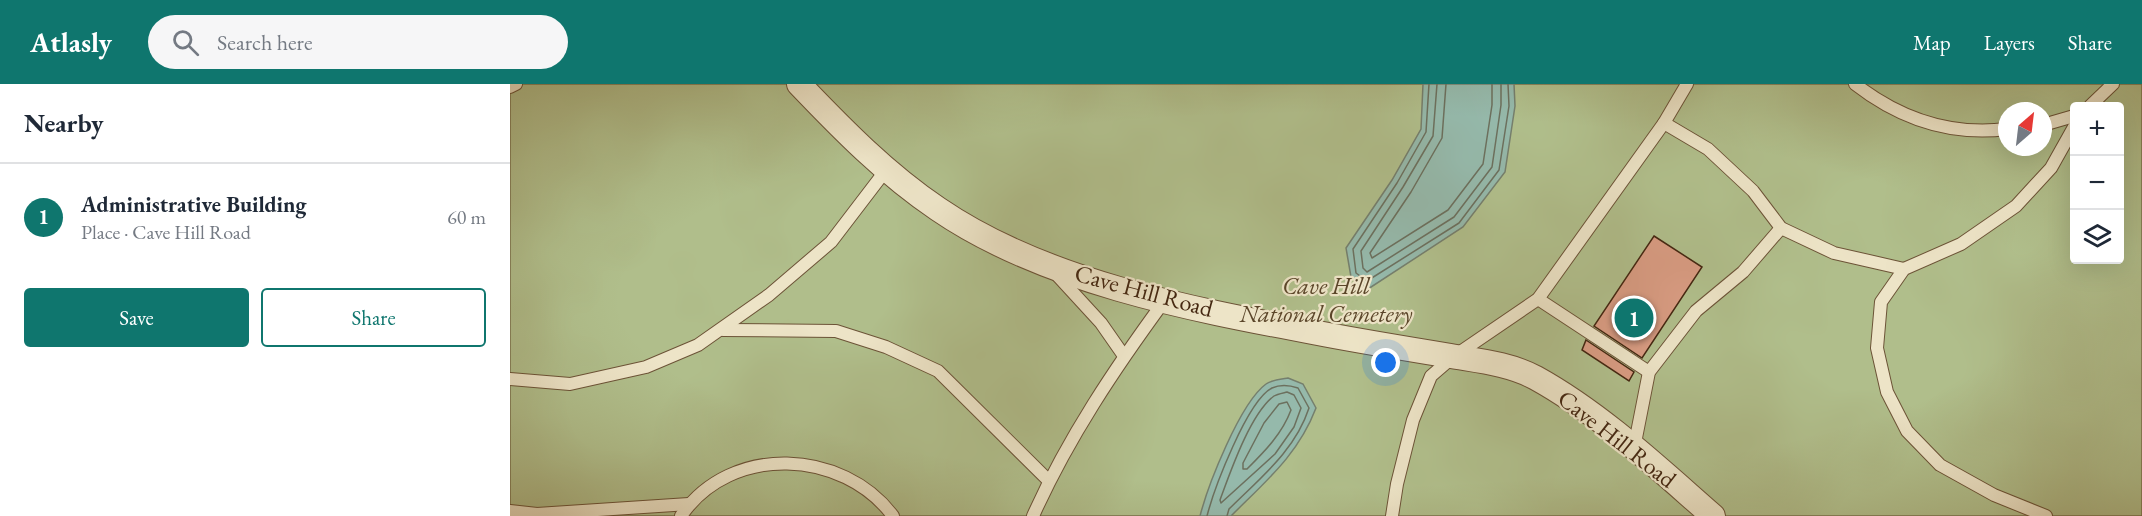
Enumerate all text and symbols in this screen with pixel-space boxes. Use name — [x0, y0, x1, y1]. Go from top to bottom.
search box — [148, 15, 568, 69]
text: Atlasly — [30, 24, 112, 60]
icon: search — [169, 26, 202, 59]
text: Search here — [217, 28, 313, 57]
text: Map — [1913, 29, 1951, 56]
text: Layers — [1984, 29, 2035, 56]
text: Share — [2068, 29, 2112, 56]
north arrow — [1998, 102, 2052, 156]
map controls — [2070, 102, 2124, 264]
button: + — [2070, 102, 2124, 156]
text: Nearby — [24, 106, 104, 140]
button: − — [2070, 156, 2124, 210]
text: Administrative Building — [81, 190, 307, 219]
text: 1 — [38, 204, 49, 230]
text: 60 m — [447, 204, 486, 230]
button: layers — [2070, 210, 2124, 264]
text: Place · Cave Hill Road — [81, 219, 251, 245]
street label: Cave Hill Road — [1071, 257, 1218, 324]
park label: Cave Hill National Cemetery — [1238, 270, 1413, 329]
button: Save — [24, 288, 249, 347]
button: Share — [261, 288, 486, 347]
pin: 1 — [1614, 296, 1654, 340]
your location — [1371, 348, 1400, 377]
street label: Cave Hill Road — [1552, 383, 1683, 495]

